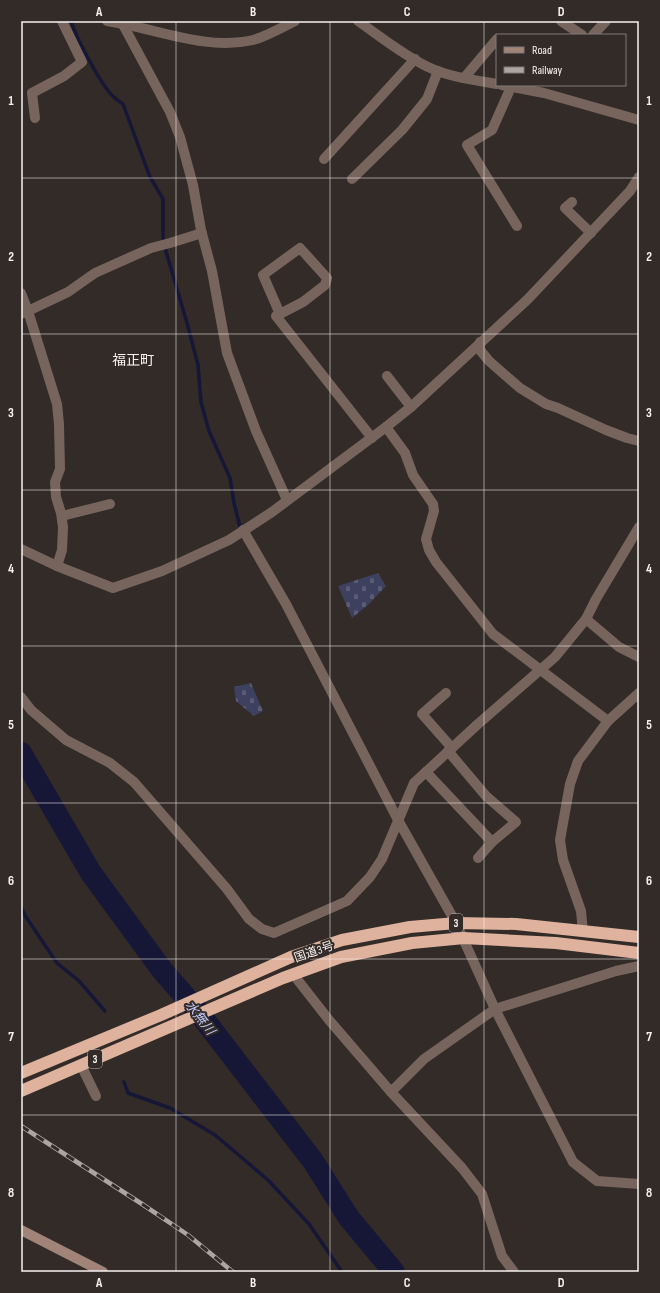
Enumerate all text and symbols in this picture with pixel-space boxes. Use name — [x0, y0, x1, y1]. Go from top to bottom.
text: A — [95, 4, 103, 20]
text: B — [250, 4, 256, 20]
text: C — [404, 4, 411, 20]
text: D — [558, 4, 565, 20]
legend — [496, 34, 626, 86]
text: Road — [532, 43, 552, 58]
text: Railway — [532, 63, 563, 78]
text: 1 — [8, 93, 14, 109]
text: 1 — [646, 93, 652, 109]
text: 2 — [8, 249, 14, 265]
text: 2 — [646, 249, 652, 265]
district label: 福正町 — [112, 352, 154, 369]
text: 3 — [8, 405, 14, 421]
text: 3 — [646, 405, 652, 421]
text: 4 — [8, 561, 14, 577]
text: 4 — [646, 561, 652, 577]
text: 5 — [8, 717, 14, 733]
text: 5 — [646, 717, 652, 733]
text: 6 — [8, 873, 14, 889]
text: 6 — [646, 873, 652, 889]
road number: 3 — [449, 914, 463, 932]
street label: 国道3号 — [292, 938, 336, 966]
water label: 水無川 — [182, 998, 220, 1040]
text: 7 — [8, 1029, 14, 1045]
text: 7 — [646, 1029, 652, 1045]
road number: 3 — [88, 1050, 102, 1068]
text: 8 — [8, 1185, 14, 1201]
text: 8 — [646, 1185, 652, 1201]
text: A — [95, 1275, 103, 1291]
text: B — [250, 1275, 256, 1291]
text: C — [404, 1275, 411, 1291]
text: D — [558, 1275, 565, 1291]

